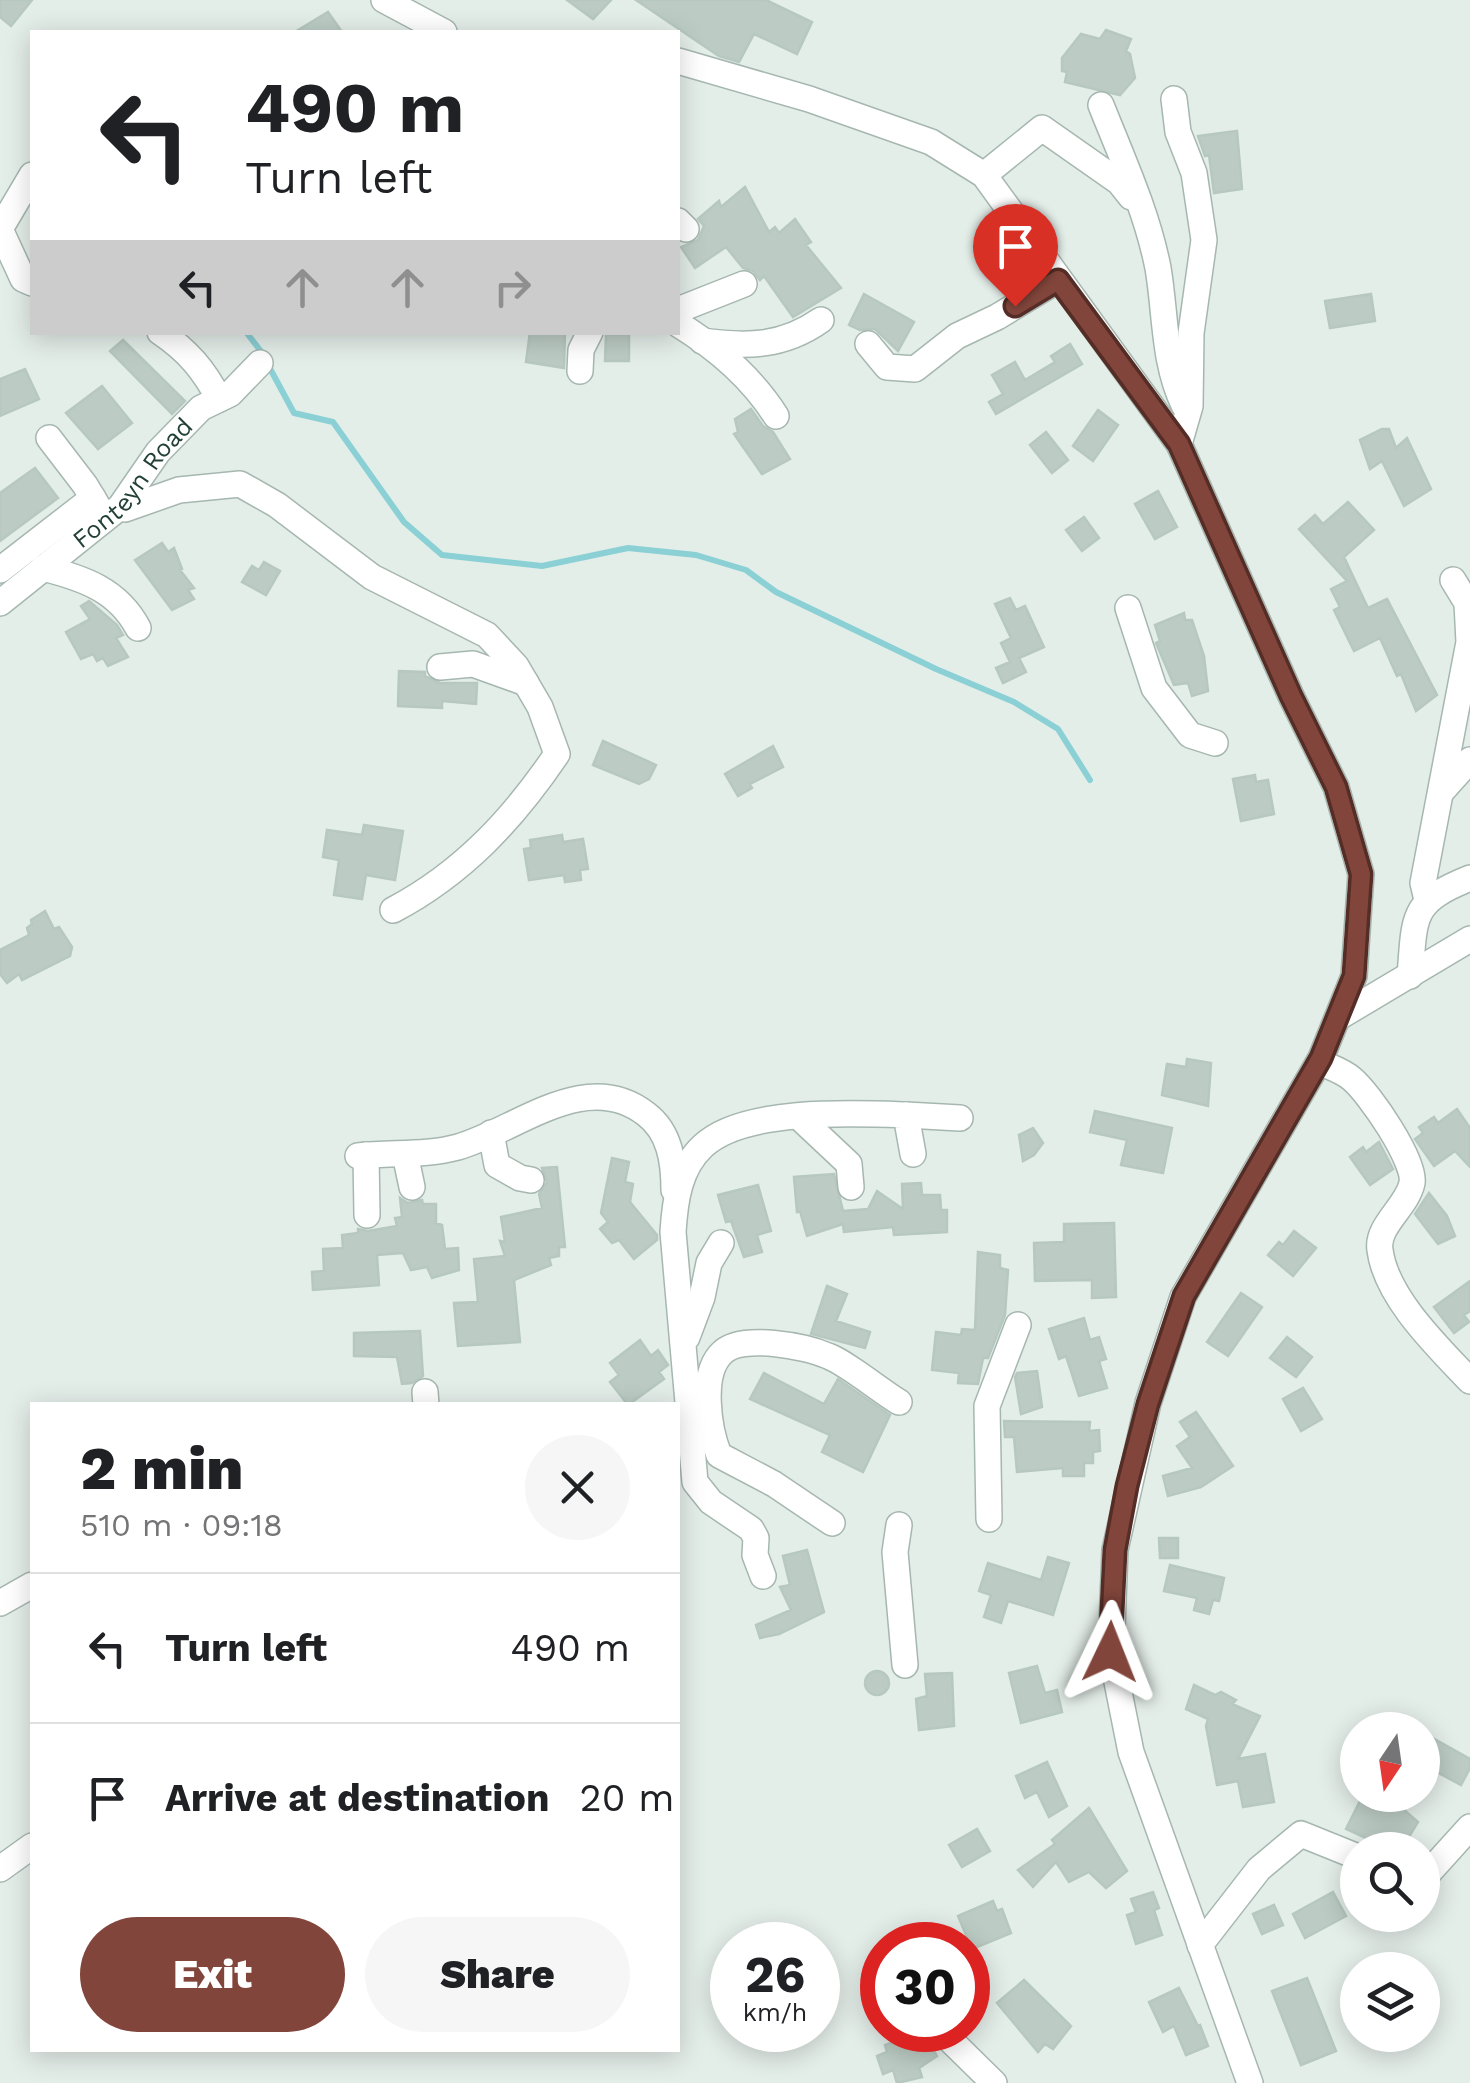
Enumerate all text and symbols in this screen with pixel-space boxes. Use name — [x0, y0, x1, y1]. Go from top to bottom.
text: 490 m — [245, 67, 464, 149]
icon: left — [80, 70, 210, 200]
text: Turn left — [245, 151, 432, 204]
pin — [973, 204, 1058, 307]
icon: arrive — [988, 219, 1043, 274]
icon: left — [170, 260, 225, 315]
icon: ahead — [275, 260, 330, 315]
icon: ahead — [380, 260, 435, 315]
icon: right — [485, 260, 540, 315]
street label: Fonteyn Road — [66, 411, 198, 554]
text: 2 min — [80, 1433, 244, 1504]
button: close — [525, 1435, 630, 1540]
text: 510 m · 09:18 — [80, 1506, 283, 1544]
position arrow — [1058, 1600, 1162, 1704]
icon: left — [80, 1621, 135, 1676]
text: Turn left — [165, 1626, 327, 1670]
text: 490 m — [511, 1626, 630, 1670]
north arrow — [1340, 1712, 1440, 1812]
map controls — [1340, 1712, 1440, 2052]
icon: arrive — [80, 1771, 135, 1826]
text: Arrive at destination — [165, 1776, 550, 1820]
text: 20 m — [580, 1776, 675, 1820]
button: search — [1340, 1832, 1440, 1932]
button: Exit — [80, 1917, 345, 2032]
button: Share — [365, 1917, 630, 2032]
speed limit sign: 30 — [860, 1922, 990, 2052]
text: 26 — [745, 1945, 805, 2004]
button: layers — [1340, 1952, 1440, 2052]
text: km/h — [743, 1998, 807, 2027]

